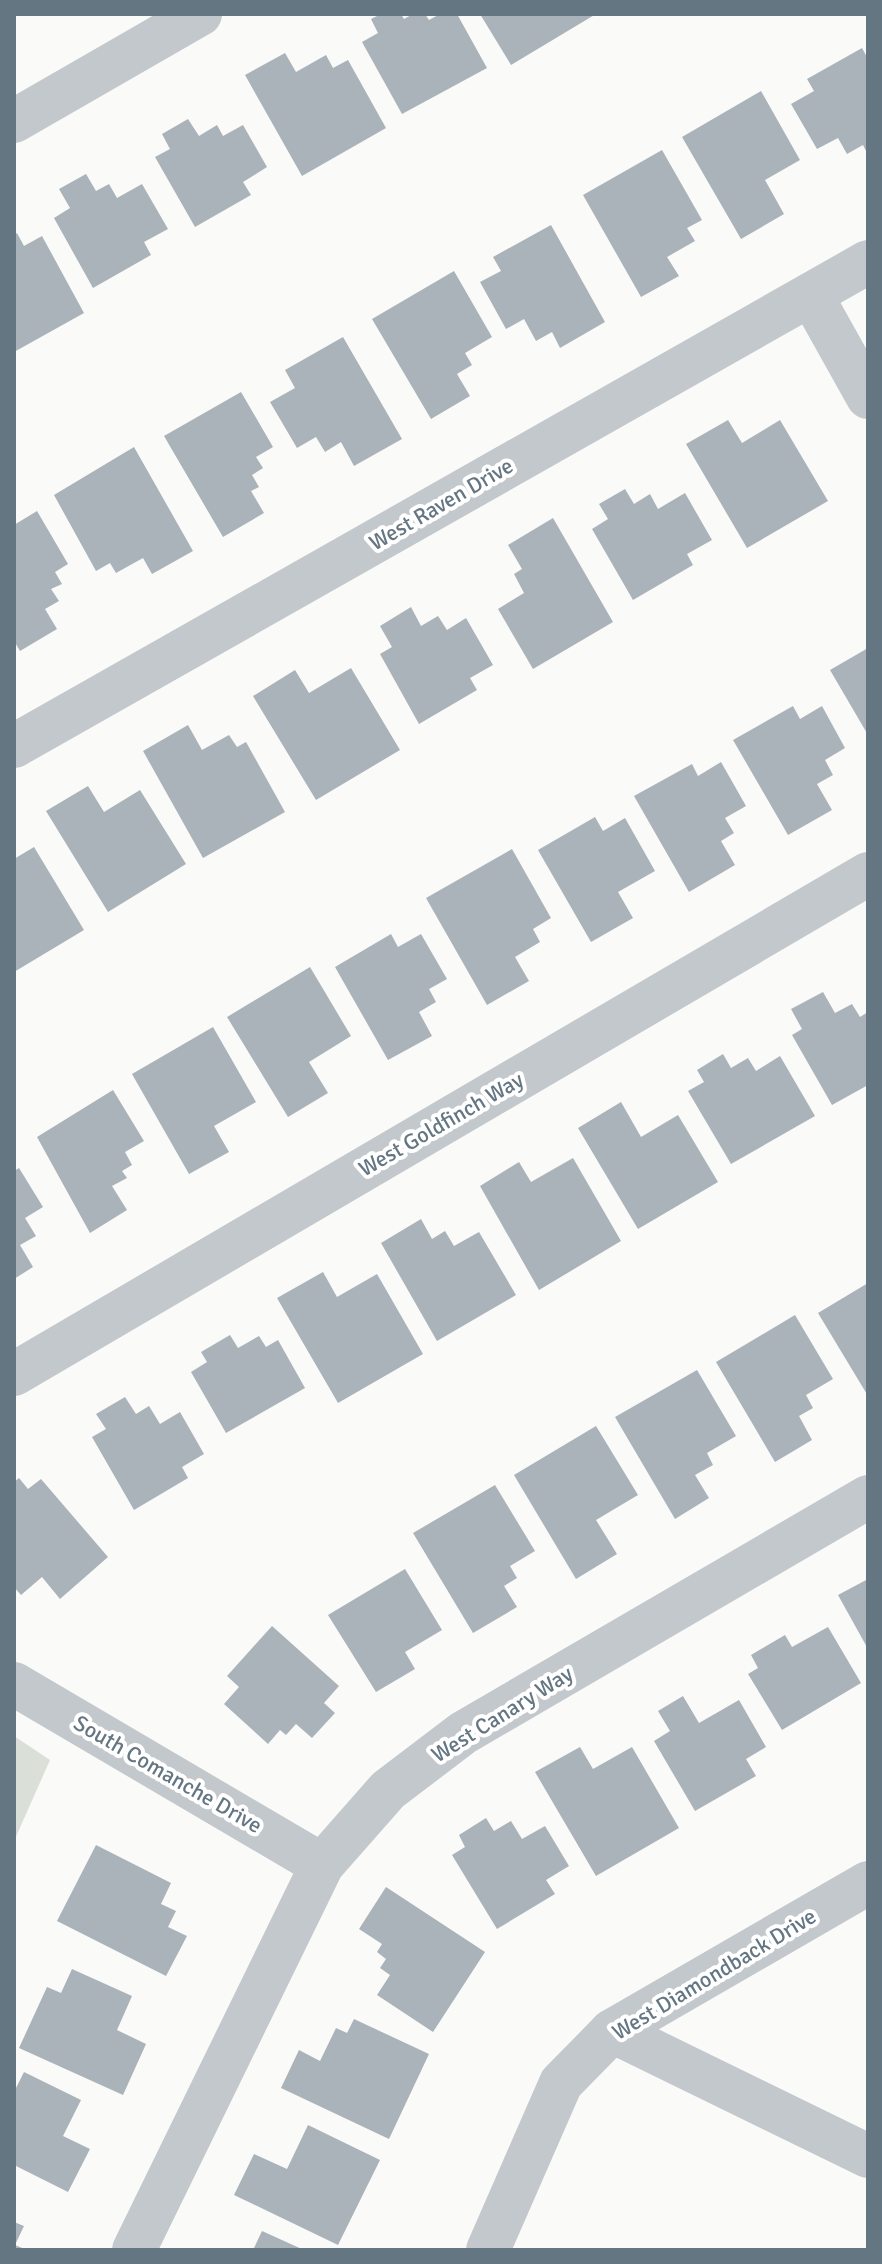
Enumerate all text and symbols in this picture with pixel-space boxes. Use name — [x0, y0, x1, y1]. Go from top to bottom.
street label: West Raven Drive — [364, 452, 518, 556]
street label: West Goldfinch Way — [354, 1066, 529, 1182]
street label: West Canary Way — [426, 1659, 578, 1768]
street label: South Comanche Drive — [69, 1709, 267, 1839]
street label: West Diamondback Drive — [607, 1902, 821, 2046]

